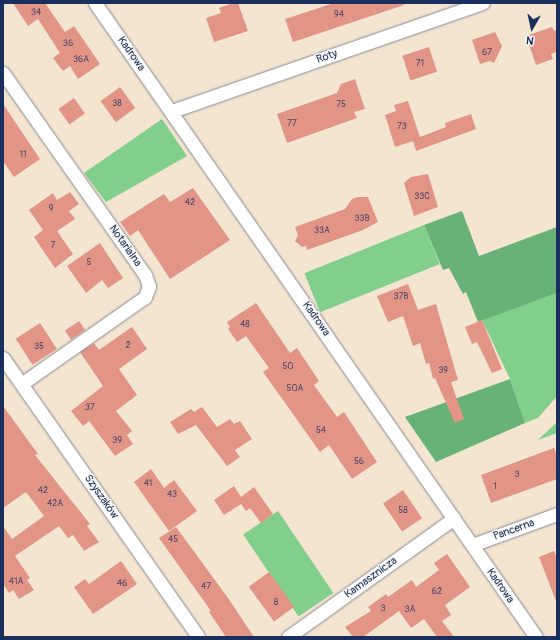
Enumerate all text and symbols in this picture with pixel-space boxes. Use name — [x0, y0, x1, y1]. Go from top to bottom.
house number: 34 — [31, 8, 41, 18]
north arrow — [512, 8, 552, 48]
house number: 94 — [334, 10, 344, 20]
text: N — [525, 33, 535, 47]
street label: Kadrowa — [114, 34, 148, 74]
house number: 36 — [63, 39, 73, 49]
street label: Roty — [315, 47, 339, 67]
house number: 67 — [482, 48, 492, 58]
house number: 36A — [73, 55, 89, 65]
house number: 71 — [416, 59, 424, 69]
house number: 38 — [112, 99, 122, 109]
house number: 75 — [336, 100, 346, 110]
house number: 77 — [287, 119, 297, 129]
house number: 73 — [397, 122, 407, 132]
house number: 11 — [19, 150, 27, 160]
house number: 33C — [414, 192, 430, 202]
house number: 42 — [185, 198, 195, 208]
house number: 9 — [49, 204, 53, 214]
house number: 33B — [354, 214, 370, 224]
street label: Notarialna — [106, 223, 144, 269]
house number: 33A — [314, 226, 330, 236]
house number: 7 — [51, 241, 55, 251]
house number: 5 — [87, 258, 91, 268]
house number: 37B — [394, 292, 408, 302]
street label: Kadrowa — [299, 299, 333, 339]
house number: 48 — [240, 320, 250, 330]
house number: 2 — [125, 341, 131, 351]
house number: 35 — [34, 342, 44, 352]
house number: 50 — [282, 362, 294, 372]
house number: 39 — [438, 366, 448, 376]
house number: 50A — [287, 384, 303, 394]
house number: 37 — [85, 403, 95, 413]
house number: 54 — [316, 426, 326, 436]
house number: 39 — [112, 436, 122, 446]
house number: 56 — [354, 457, 364, 467]
house number: 3 — [514, 470, 520, 480]
street label: Szyszaków — [81, 472, 121, 522]
house number: 41 — [144, 479, 152, 489]
house number: 1 — [493, 482, 497, 492]
house number: 42 — [38, 486, 48, 496]
house number: 43 — [167, 490, 177, 500]
house number: 42A — [47, 499, 63, 509]
house number: 58 — [398, 506, 408, 516]
street label: Pancerna — [492, 516, 536, 544]
house number: 45 — [168, 535, 178, 545]
street label: Kamasznicza — [342, 554, 400, 602]
street label: Kadrowa — [483, 566, 517, 606]
house number: 41A — [9, 577, 23, 587]
house number: 46 — [117, 579, 127, 589]
house number: 47 — [201, 582, 211, 592]
house number: 62 — [432, 587, 442, 597]
house number: 8 — [274, 598, 278, 608]
house number: 3 — [380, 604, 386, 614]
house number: 3A — [405, 605, 415, 615]

